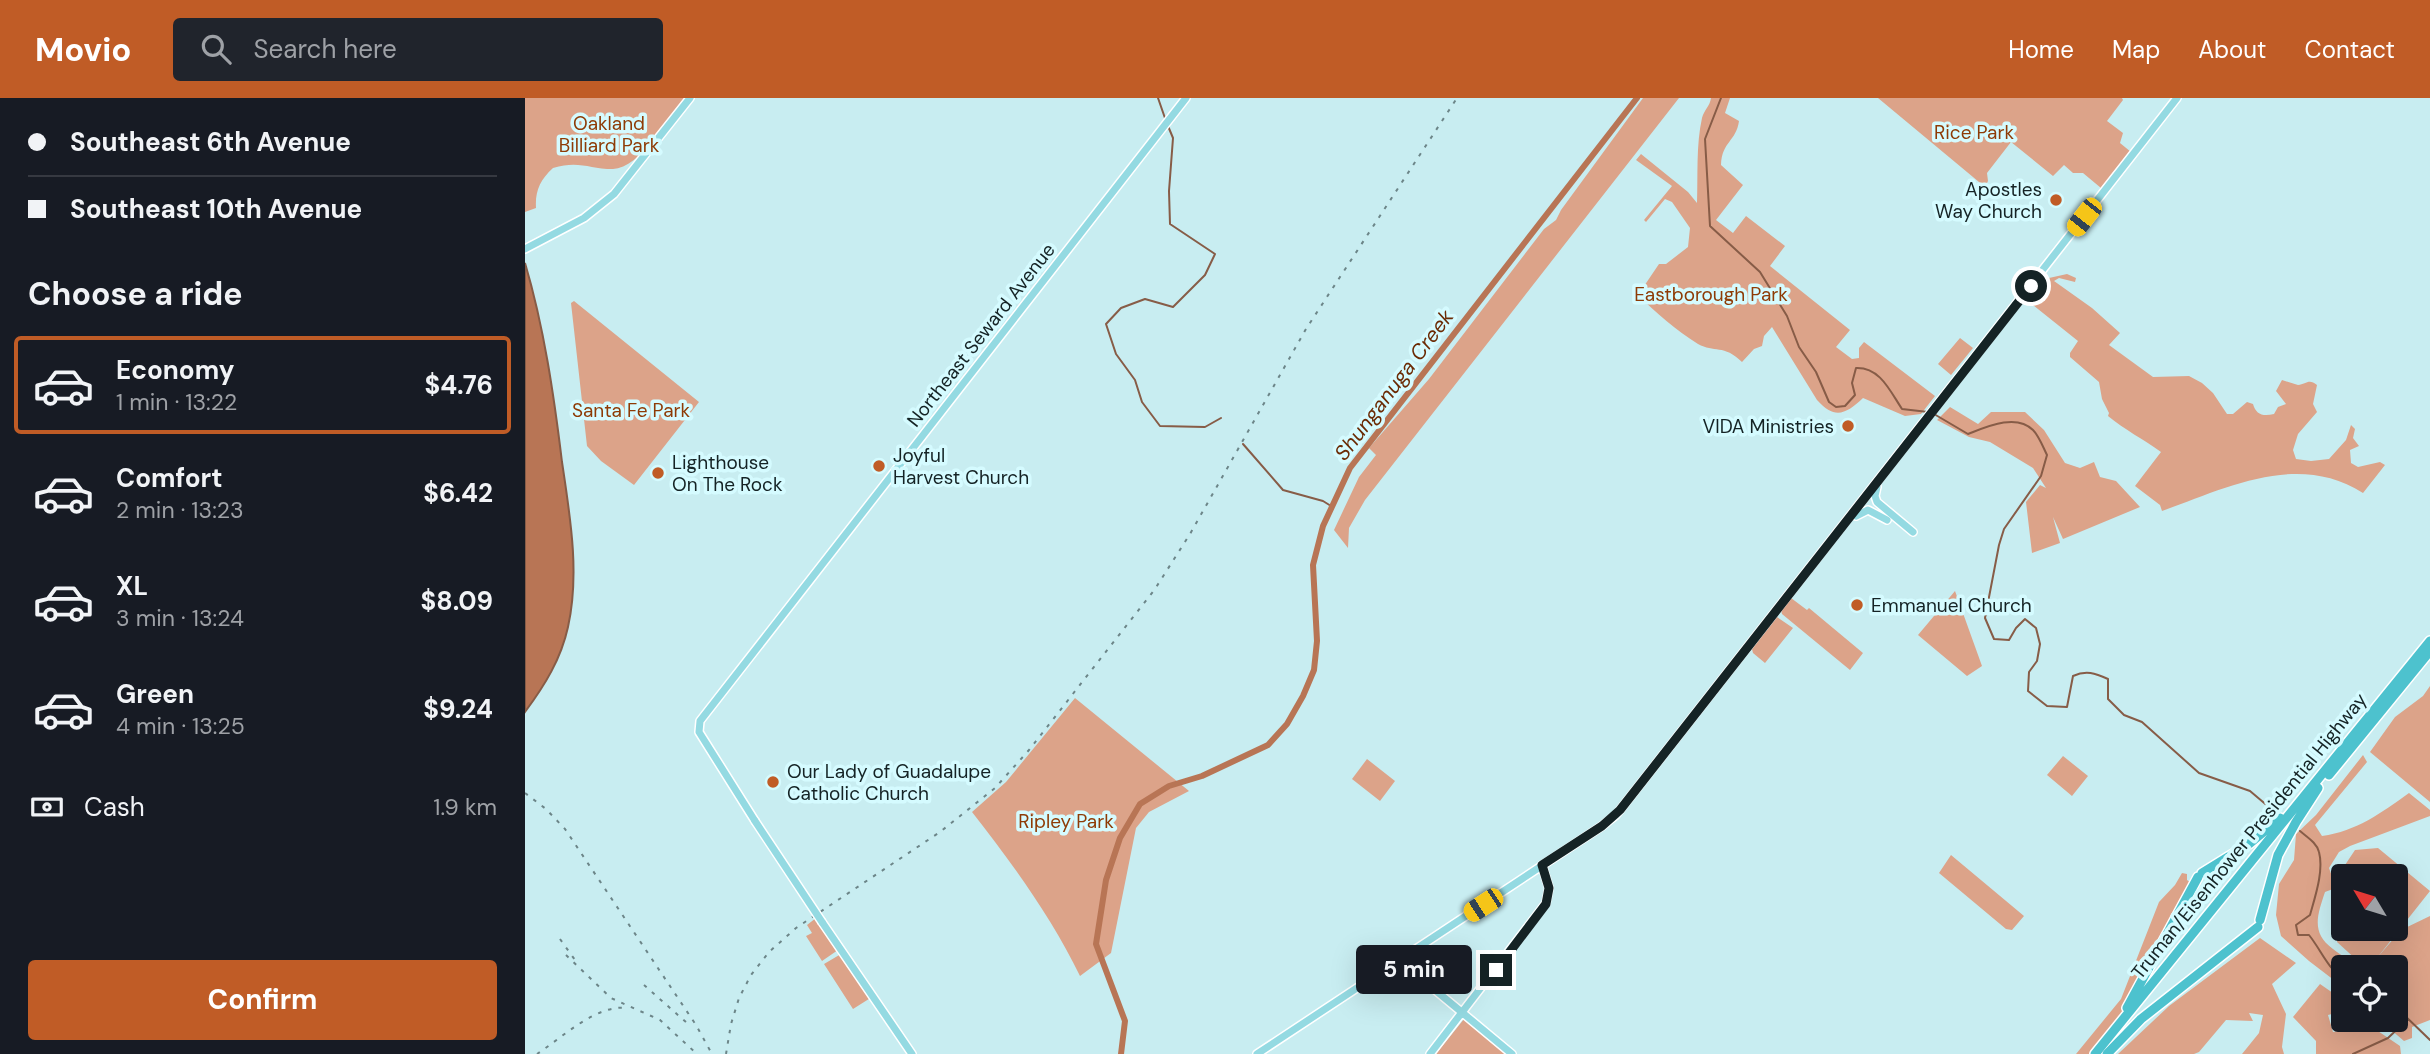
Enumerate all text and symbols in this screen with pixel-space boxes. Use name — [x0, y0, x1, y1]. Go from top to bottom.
search box — [173, 18, 663, 81]
text: Movio — [35, 28, 131, 71]
icon: search — [197, 30, 235, 68]
text: Search here — [253, 32, 397, 66]
text: Home — [2008, 34, 2074, 65]
text: Map — [2112, 34, 2160, 65]
text: About — [2198, 34, 2267, 65]
text: Contact — [2305, 34, 2395, 65]
park label: Oakland Billiard Park — [559, 111, 660, 158]
park label: Rice Park — [1934, 120, 2014, 145]
text: Southeast 6th Avenue — [70, 125, 351, 159]
place label: Apostles Way Church — [1935, 177, 2042, 224]
text: Southeast 10th Avenue — [70, 192, 362, 226]
marker: Apostles Way Church — [2048, 192, 2064, 208]
car — [2063, 194, 2106, 240]
street label: Northeast Seward Avenue — [901, 238, 1061, 432]
route start — [2015, 270, 2047, 302]
text: Choose a ride — [28, 273, 243, 315]
park label: Eastborough Park — [1634, 282, 1788, 307]
water label: Shunganuga Creek — [1328, 304, 1460, 466]
text: Economy — [116, 353, 234, 387]
icon: car — [32, 354, 95, 417]
text: $4.76 — [424, 368, 493, 402]
text: 1 min · 13:22 — [116, 387, 237, 417]
park label: Santa Fe Park — [572, 398, 691, 423]
place label: VIDA Ministries — [1703, 414, 1834, 439]
marker: VIDA Ministries — [1840, 418, 1856, 434]
place label: Joyful Harvest Church — [893, 443, 1029, 490]
place label: Lighthouse On The Rock — [672, 450, 783, 497]
marker: Joyful Harvest Church — [871, 458, 887, 474]
text: Comfort — [116, 461, 222, 495]
icon: car — [32, 462, 95, 525]
marker: Lighthouse On The Rock — [650, 465, 666, 481]
text: $6.42 — [423, 476, 493, 510]
text: 2 min · 13:23 — [116, 495, 244, 525]
text: XL — [116, 569, 148, 603]
icon: car — [32, 570, 95, 633]
text: $8.09 — [421, 584, 493, 618]
place label: Emmanuel Church — [1871, 593, 2032, 618]
marker: Emmanuel Church — [1849, 597, 1865, 613]
text: 3 min · 13:24 — [116, 603, 244, 633]
text: Green — [116, 677, 194, 711]
icon: car — [32, 678, 95, 741]
street label: Truman/Eisenhower Presidential Highway — [2126, 687, 2373, 984]
text: $9.24 — [423, 692, 493, 726]
text: 4 min · 13:25 — [116, 711, 245, 741]
place label: Our Lady of Guadalupe Catholic Church — [787, 759, 991, 806]
marker: Our Lady of Guadalupe Catholic Church — [765, 774, 781, 790]
icon: cash — [28, 788, 66, 826]
text: Cash — [84, 790, 145, 824]
text: 1.9 km — [433, 792, 497, 822]
park label: Ripley Park — [1018, 809, 1114, 834]
north arrow — [2331, 864, 2408, 942]
map controls — [2331, 864, 2408, 1032]
car — [1460, 885, 1507, 925]
callout: 5 min — [1356, 946, 1471, 994]
text: 5 min — [1383, 954, 1445, 984]
route end — [1480, 954, 1512, 986]
button: locate — [2331, 955, 2408, 1032]
button: Confirm — [28, 960, 497, 1040]

